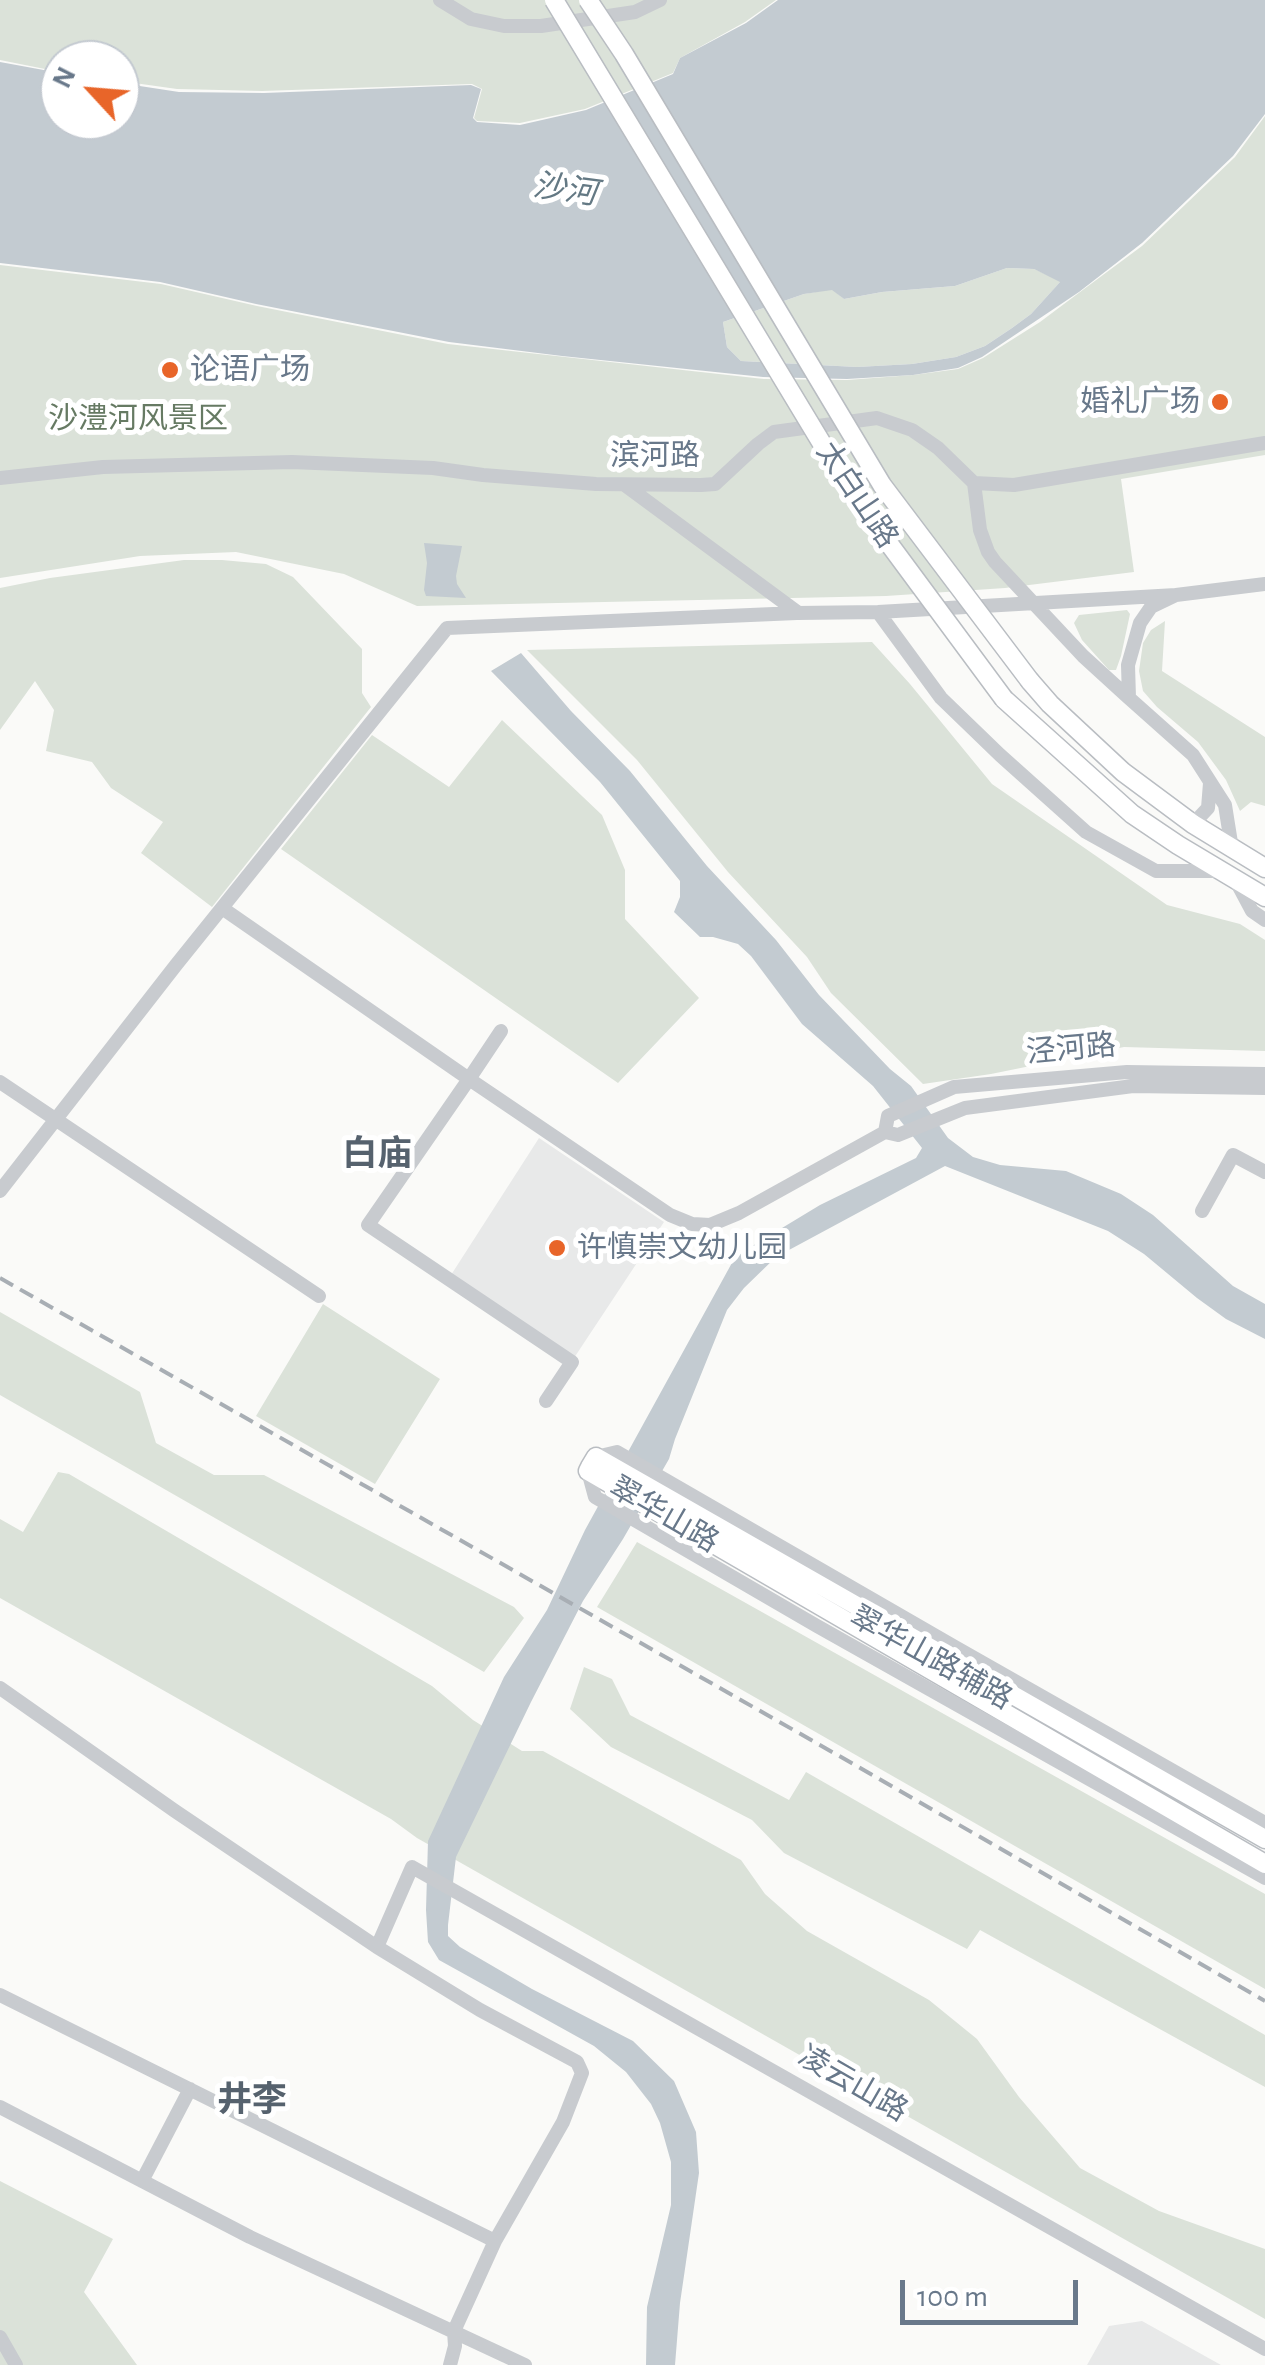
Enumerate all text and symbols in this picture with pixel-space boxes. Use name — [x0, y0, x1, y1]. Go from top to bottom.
north arrow — [40, 40, 140, 140]
text: N — [48, 63, 82, 93]
water label: 沙河 — [531, 167, 599, 213]
place label: 论语广场 — [190, 352, 310, 388]
marker: 论语广场 — [159, 359, 181, 381]
place label: 婚礼广场 — [1080, 384, 1200, 420]
marker: 婚礼广场 — [1209, 391, 1231, 413]
park label: 沙澧河风景区 — [48, 401, 228, 437]
street label: 太白山路 — [809, 435, 905, 555]
street label: 滨河路 — [610, 438, 700, 474]
street label: 泾河路 — [1025, 1027, 1117, 1071]
district label: 白庙 — [342, 1133, 412, 1175]
place label: 许慎崇文幼儿园 — [577, 1230, 787, 1266]
marker: 许慎崇文幼儿园 — [546, 1237, 568, 1259]
street label: 翠华山路 — [603, 1469, 725, 1561]
street label: 翠华山路辅路 — [844, 1599, 1018, 1717]
street label: 凌云山路 — [792, 2038, 914, 2130]
district label: 井李 — [217, 2079, 287, 2121]
scale bar — [905, 2260, 1082, 2322]
text: 100 m — [917, 2282, 988, 2312]

